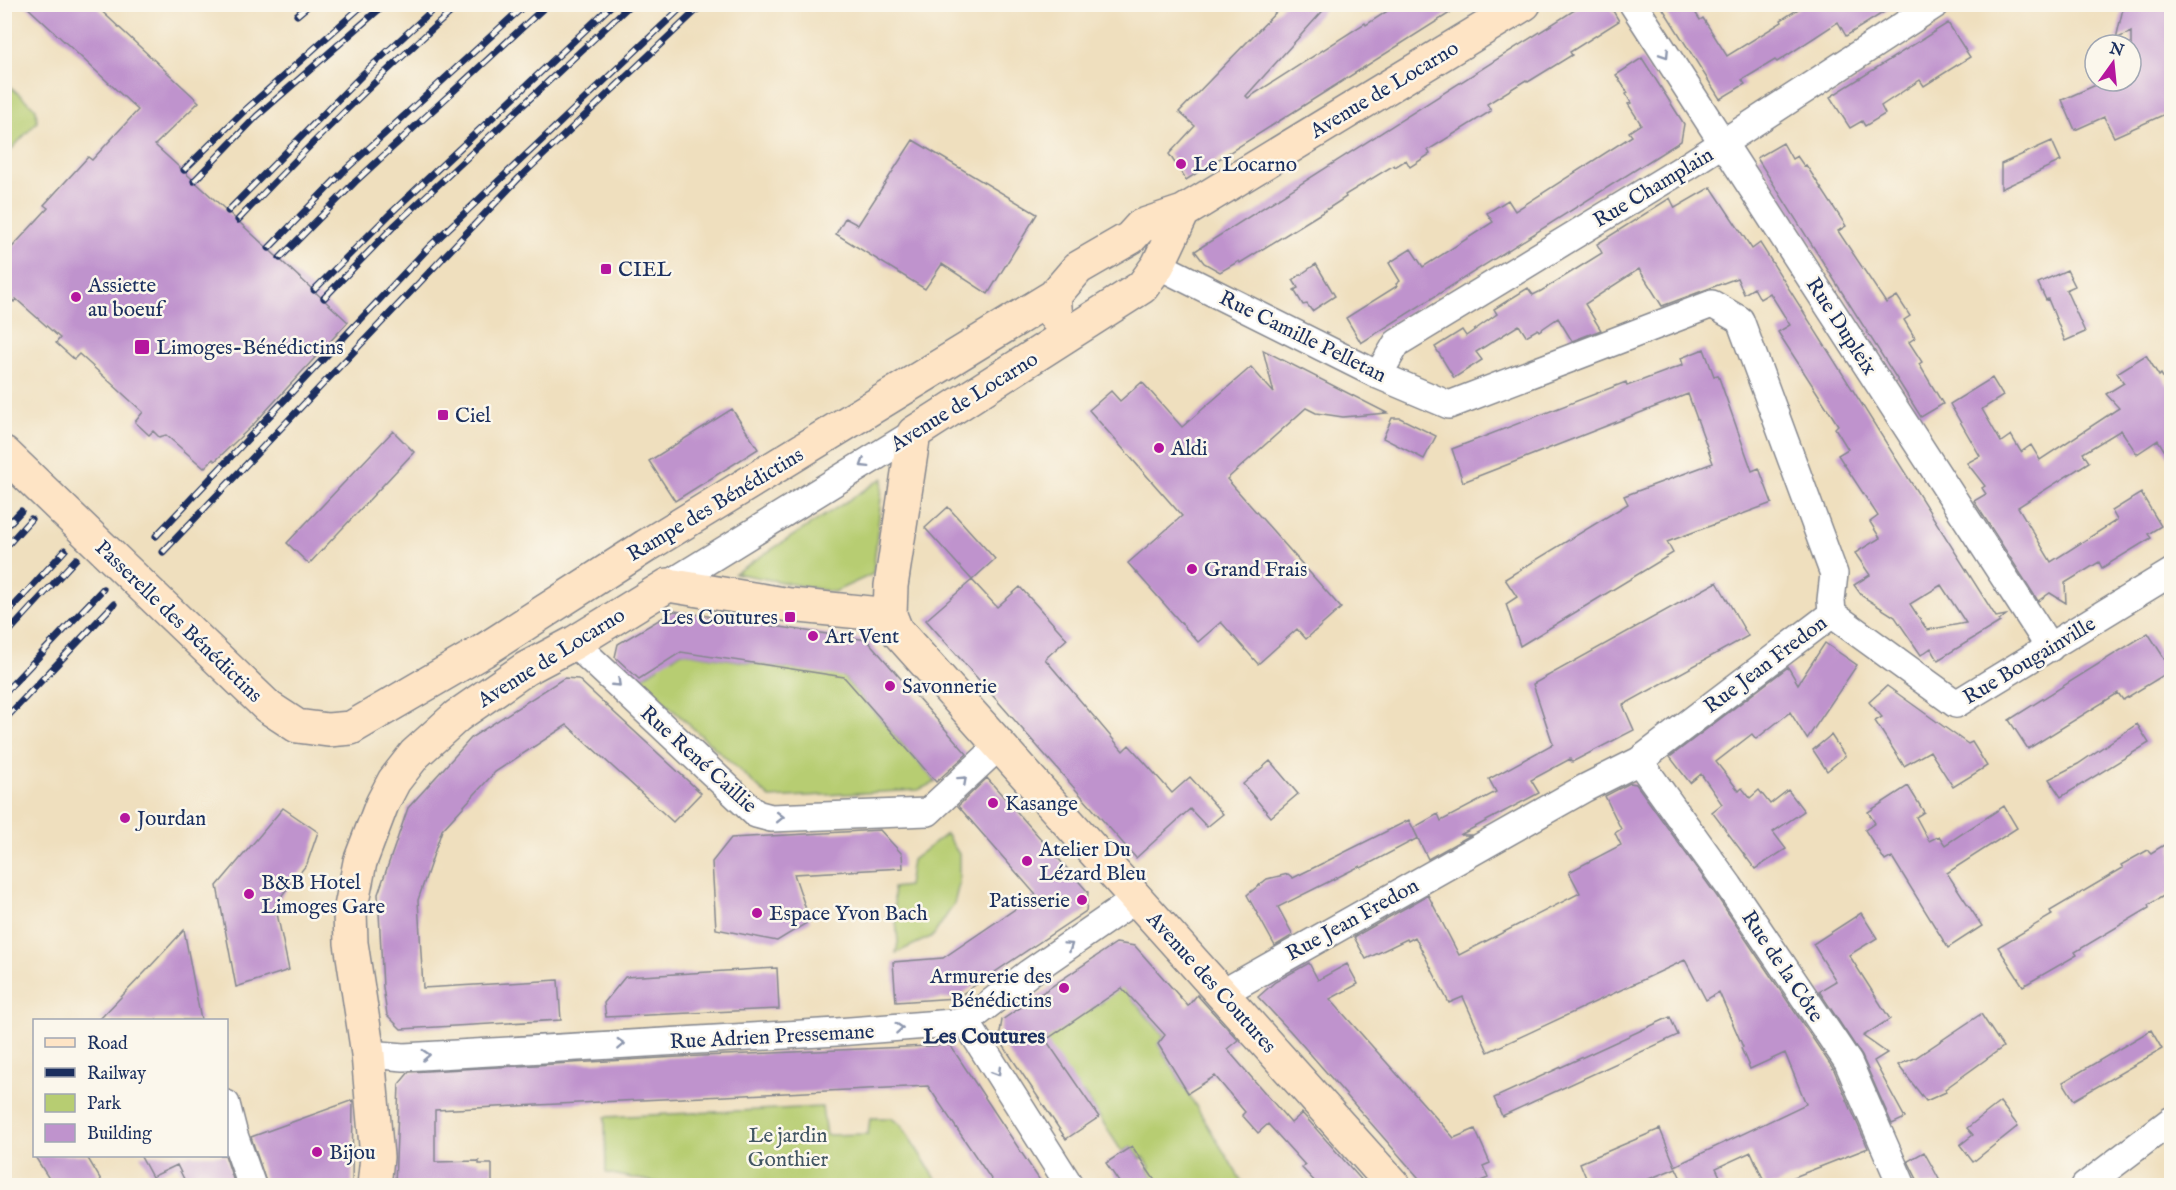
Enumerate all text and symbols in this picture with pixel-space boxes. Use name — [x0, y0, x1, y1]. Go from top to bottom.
north arrow — [2083, 33, 2143, 93]
street label: Avenue de Locarno — [1305, 35, 1464, 146]
text: N — [2106, 39, 2126, 62]
one-way arrow — [1658, 47, 1669, 58]
street label: Rue Champlain — [1589, 142, 1719, 235]
place label: Le Locarno — [1193, 152, 1297, 179]
marker: Le Locarno — [1174, 157, 1188, 171]
place label: CIEL — [618, 257, 672, 284]
marker: CIEL — [599, 262, 613, 276]
place label: Assiette au boeuf — [87, 273, 167, 324]
street label: Rue Dupleix — [1799, 273, 1882, 381]
street label: Rue Camille Pelletan — [1214, 285, 1390, 389]
marker: Assiette au boeuf — [69, 290, 83, 304]
place label: Limoges-Bénédictins — [156, 335, 344, 362]
marker: Limoges-Bénédictins — [133, 338, 151, 356]
street label: Avenue de Locarno — [885, 346, 1044, 459]
place label: Ciel — [455, 403, 491, 430]
marker: Ciel — [436, 408, 450, 422]
place label: Aldi — [1170, 436, 1208, 463]
marker: Aldi — [1152, 441, 1166, 455]
street label: Rampe des Bénédictins — [623, 442, 809, 569]
one-way arrow — [860, 457, 870, 469]
street label: Passerelle des Bénédictins — [88, 535, 267, 709]
place label: Grand Frais — [1204, 557, 1307, 584]
marker: Grand Frais — [1185, 562, 1199, 576]
street label: Avenue de Locarno — [472, 602, 631, 715]
place label: Les Coutures — [661, 605, 778, 632]
marker: Les Coutures — [783, 610, 797, 624]
street label: Rue Jean Fredon — [1699, 610, 1833, 720]
street label: Rue Bougainville — [1959, 611, 2101, 711]
place label: Art Vent — [824, 624, 899, 651]
marker: Art Vent — [806, 629, 820, 643]
place label: Savonnerie — [902, 674, 997, 701]
one-way arrow — [610, 676, 620, 687]
marker: Savonnerie — [883, 679, 897, 693]
street label: Rue René Caillie — [634, 700, 762, 820]
one-way arrow — [956, 776, 966, 787]
place label: Kasange — [1005, 791, 1078, 818]
marker: Kasange — [986, 796, 1000, 810]
place label: Jourdan — [135, 806, 206, 833]
marker: Jourdan — [118, 811, 132, 825]
one-way arrow — [776, 811, 785, 823]
place label: Atelier Du Lézard Bleu — [1038, 837, 1146, 888]
marker: Atelier Du Lézard Bleu — [1020, 854, 1034, 868]
place label: B&B Hotel Limoges Gare — [261, 870, 385, 921]
street label: Rue Jean Fredon — [1282, 873, 1424, 968]
marker: B&B Hotel Limoges Gare — [242, 887, 256, 901]
place label: Patisserie — [989, 888, 1070, 915]
marker: Patisserie — [1075, 893, 1089, 907]
place label: Espace Yvon Bach — [769, 901, 928, 928]
marker: Espace Yvon Bach — [750, 906, 764, 920]
street label: Avenue des Coutures — [1139, 906, 1282, 1059]
street label: Rue de la Côte — [1734, 906, 1829, 1028]
one-way arrow — [1062, 942, 1073, 953]
place label: Armurerie des Bénédictins — [929, 964, 1052, 1015]
marker: Armurerie des Bénédictins — [1057, 981, 1071, 995]
legend — [33, 1019, 228, 1157]
street label: Rue Adrien Pressemane — [669, 1019, 876, 1056]
one-way arrow — [895, 1021, 904, 1034]
district label: Les Coutures — [923, 1023, 1045, 1051]
text: Road — [87, 1033, 128, 1056]
one-way arrow — [616, 1038, 625, 1051]
one-way arrow — [422, 1049, 431, 1062]
text: Railway — [87, 1063, 146, 1086]
one-way arrow — [990, 1065, 1001, 1076]
text: Park — [87, 1093, 122, 1116]
text: Building — [87, 1123, 152, 1146]
park label: Le jardin Gonthier — [748, 1123, 828, 1174]
place label: Bijou — [329, 1140, 376, 1167]
marker: Bijou — [310, 1145, 324, 1159]

